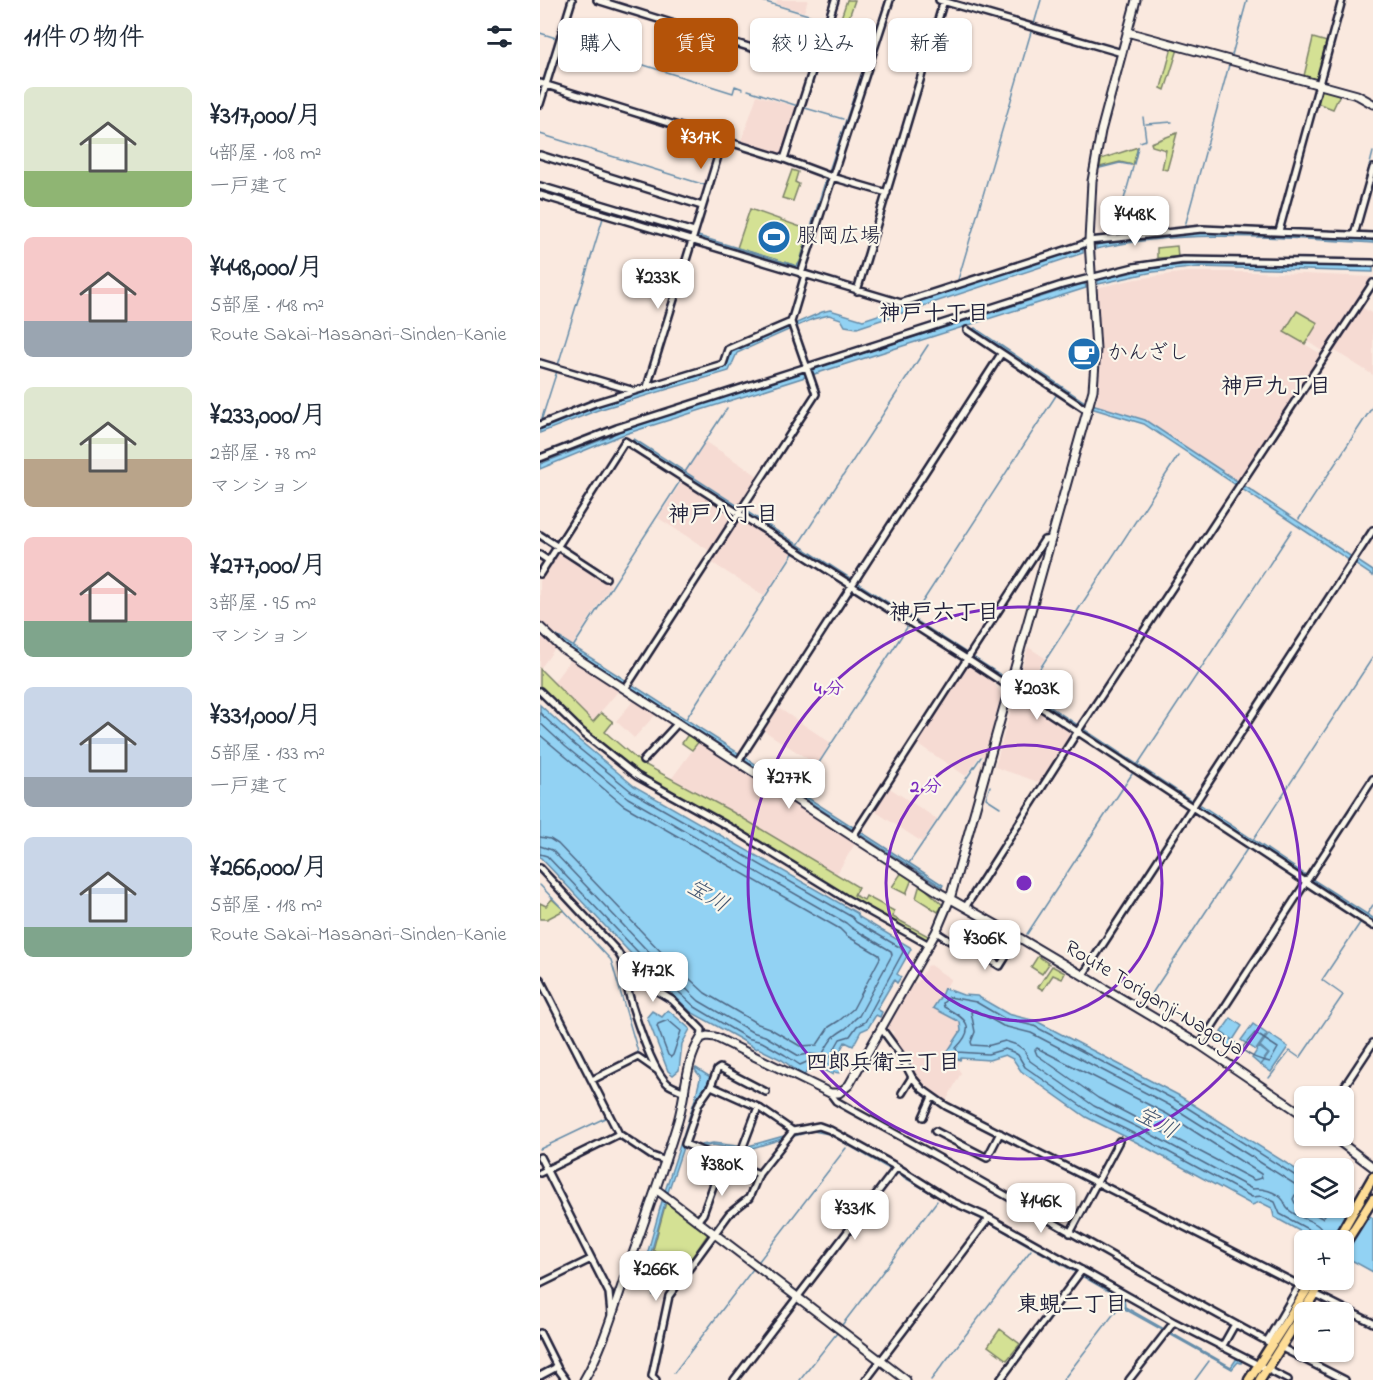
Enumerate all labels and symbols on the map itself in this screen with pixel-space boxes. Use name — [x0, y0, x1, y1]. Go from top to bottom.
pin: ¥317K — [659, 119, 743, 170]
pin: ¥448K — [1093, 196, 1177, 247]
sports icon: 服岡広場 — [756, 219, 792, 255]
place label: 服岡広場 — [797, 222, 881, 252]
pin: ¥233K — [616, 259, 700, 310]
district label: 神戸十丁目 — [879, 299, 989, 331]
cafe icon: かんざし — [1066, 336, 1102, 372]
place label: かんざし — [1107, 339, 1189, 369]
district label: 神戸九丁目 — [1221, 372, 1331, 404]
district label: 神戸八丁目 — [668, 500, 778, 532]
district label: 神戸六丁目 — [889, 598, 999, 630]
pin: ¥203K — [995, 670, 1079, 721]
text: 4 分 — [814, 677, 844, 703]
pin: ¥277K — [747, 759, 831, 810]
text: 2 分 — [909, 775, 942, 801]
water label: 宝川 — [680, 872, 734, 922]
centre of rings — [1014, 873, 1034, 893]
pin: ¥306K — [943, 920, 1027, 971]
street label: Route Toriganji-Nagoya — [1058, 933, 1249, 1066]
pin: ¥172K — [611, 952, 695, 1003]
district label: 四郎兵衛三丁目 — [806, 1048, 960, 1080]
water label: 宝川 — [1129, 1099, 1183, 1149]
pin: ¥380K — [680, 1146, 764, 1197]
pin: ¥146K — [999, 1183, 1083, 1234]
pin: ¥331K — [813, 1190, 897, 1241]
pin: ¥266K — [614, 1251, 698, 1302]
district label: 東蜆二丁目 — [1017, 1290, 1127, 1322]

